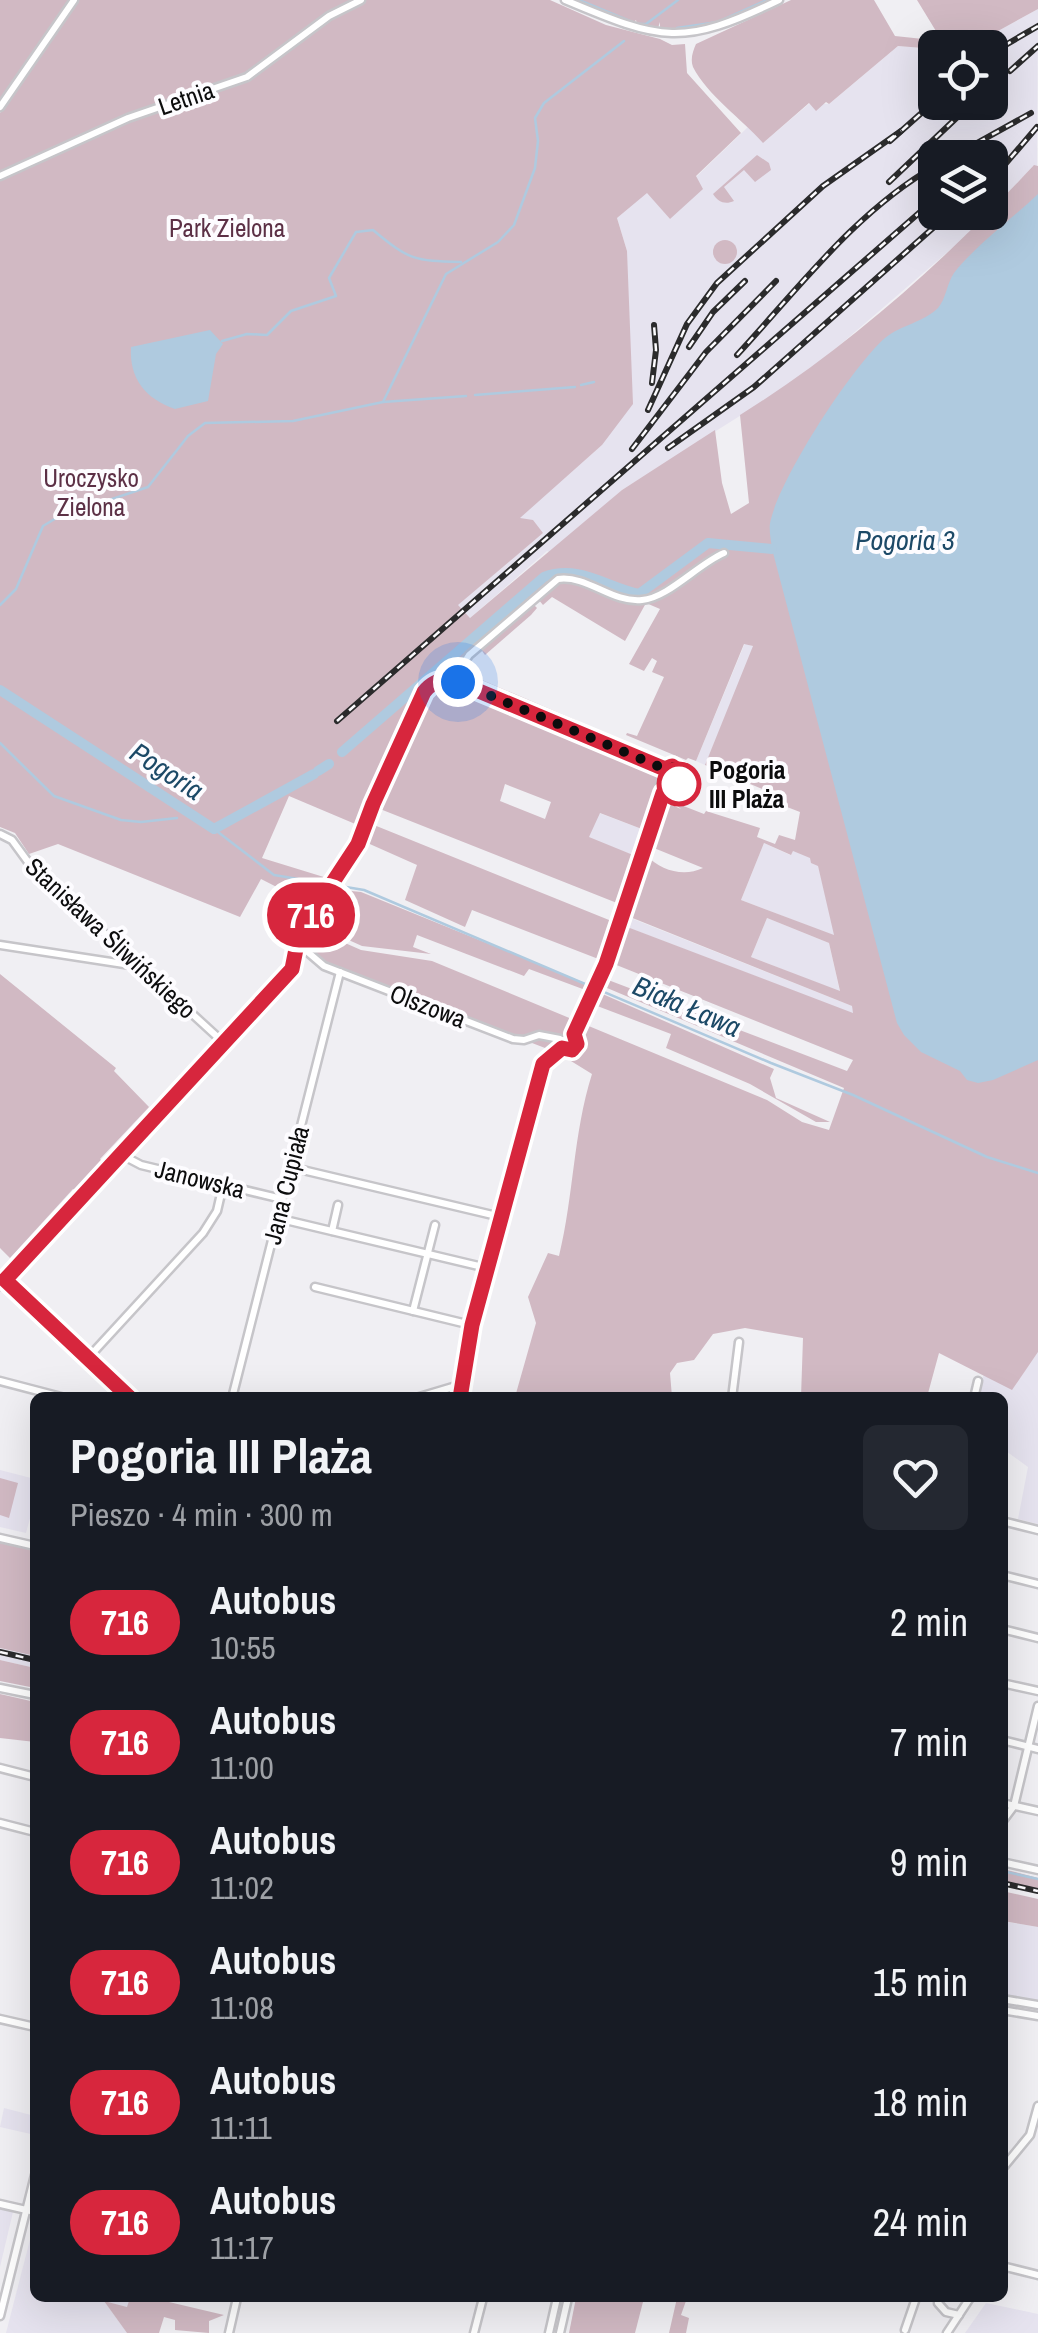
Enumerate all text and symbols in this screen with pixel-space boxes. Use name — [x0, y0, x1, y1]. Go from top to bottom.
map controls — [918, 30, 1008, 230]
button: locate — [918, 30, 1008, 120]
street label: Letnia — [154, 72, 219, 123]
button: layers — [918, 140, 1008, 230]
park label: Park Zielona — [169, 211, 286, 245]
park label: Uroczysko Zielona — [43, 461, 139, 524]
water label: Pogoria 3 — [855, 521, 955, 559]
your location — [433, 657, 483, 707]
water label: Pogoria — [123, 733, 211, 809]
place label: Pogoria III Plaża — [709, 753, 786, 816]
marker: Pogoria III Plaża — [658, 763, 700, 805]
street label: Stanisława Śliwińskiego — [18, 850, 204, 1026]
line badge: 716 — [254, 882, 368, 948]
text: 716 — [287, 892, 335, 939]
water label: Biała Ława — [627, 966, 747, 1046]
street label: Olszowa — [385, 976, 471, 1036]
street label: Jana Cupiała — [255, 1122, 317, 1248]
street label: Janowska — [152, 1151, 249, 1207]
text: Pogoria III Plaża — [70, 1423, 372, 1488]
button: heart — [863, 1425, 968, 1530]
text: Pieszo · 4 min · 300 m — [70, 1493, 333, 1536]
text: Autobus — [210, 1575, 336, 1626]
text: 2 min — [890, 1597, 968, 1648]
text: 716 — [101, 1599, 149, 1646]
text: 10:55 — [210, 1626, 276, 1669]
text: Autobus — [210, 1695, 336, 1746]
text: 7 min — [890, 1717, 968, 1768]
text: 716 — [101, 1719, 149, 1766]
text: 11:00 — [210, 1746, 274, 1789]
text: Autobus — [210, 1815, 336, 1866]
text: 9 min — [890, 1837, 968, 1888]
text: 716 — [101, 1839, 149, 1886]
text: 11:02 — [210, 1866, 274, 1909]
text: Autobus — [210, 1935, 336, 1986]
text: 15 min — [873, 1957, 968, 2008]
text: 716 — [101, 1959, 149, 2006]
text: 11:08 — [210, 1986, 274, 2029]
text: Autobus — [210, 2055, 336, 2106]
text: 18 min — [873, 2077, 968, 2128]
text: 716 — [101, 2079, 149, 2126]
text: 11:11 — [210, 2106, 272, 2149]
text: Autobus — [210, 2175, 336, 2226]
text: 24 min — [873, 2197, 968, 2248]
text: 716 — [101, 2199, 149, 2246]
text: 11:17 — [210, 2226, 274, 2269]

